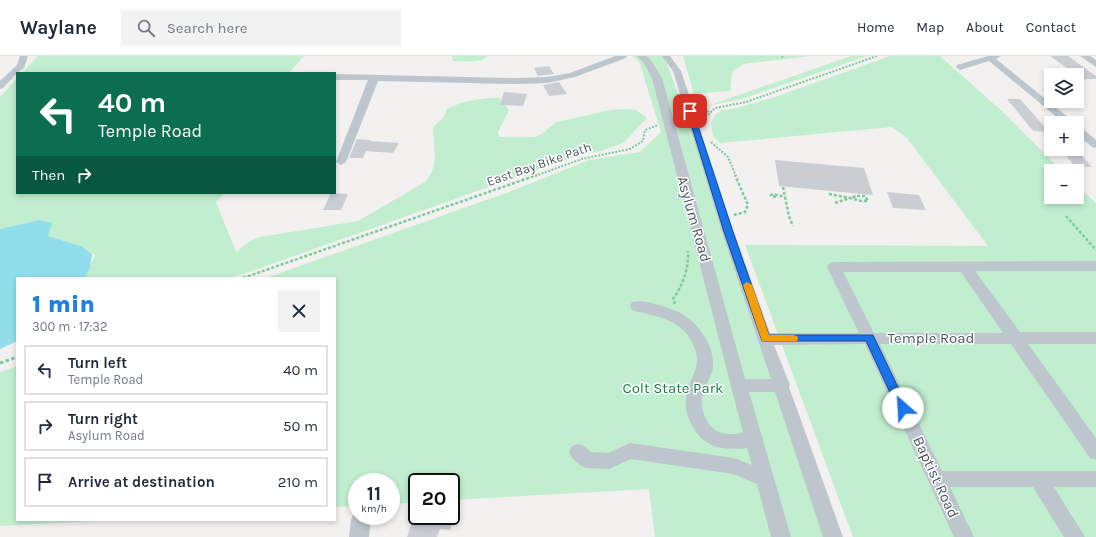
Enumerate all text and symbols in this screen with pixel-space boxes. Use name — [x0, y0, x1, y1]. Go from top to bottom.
search box — [121, 10, 401, 46]
text: Waylane — [20, 17, 97, 39]
icon: search — [135, 17, 157, 39]
text: Search here — [167, 19, 247, 37]
text: Home — [857, 19, 894, 36]
text: Map — [916, 19, 944, 36]
text: About — [966, 19, 1004, 36]
text: Contact — [1026, 19, 1076, 36]
map controls — [1044, 68, 1084, 204]
button: layers — [1044, 68, 1084, 108]
text: 40 m — [98, 86, 166, 119]
icon: left — [32, 88, 84, 140]
pin — [673, 94, 707, 128]
icon: arrive — [679, 100, 701, 122]
button: + — [1044, 116, 1084, 156]
text: Temple Road — [98, 120, 202, 142]
street label: East Bay Bike Path — [485, 139, 593, 189]
icon: right — [73, 164, 95, 186]
button: − — [1044, 164, 1084, 204]
text: Then — [32, 166, 65, 184]
street label: Asylum Road — [673, 174, 715, 264]
text: 1 min — [32, 290, 95, 318]
button: close — [278, 290, 320, 332]
text: 300 m · 17:32 — [32, 319, 107, 334]
street label: Temple Road — [888, 329, 974, 347]
text: Turn left — [68, 354, 127, 372]
icon: left — [34, 359, 56, 381]
text: 40 m — [283, 361, 318, 379]
text: Temple Road — [68, 372, 143, 387]
park label: Colt State Park — [622, 379, 724, 397]
position arrow — [882, 387, 924, 429]
text: Turn right — [68, 410, 138, 428]
icon: right — [34, 415, 56, 437]
text: 50 m — [283, 417, 318, 435]
text: Asylum Road — [68, 428, 145, 443]
street label: Baptist Road — [909, 433, 963, 521]
icon: arrive — [34, 471, 56, 493]
text: Arrive at destination — [68, 473, 215, 491]
text: 210 m — [278, 473, 318, 491]
speed limit sign: 20 — [408, 473, 460, 525]
text: 11 — [367, 482, 381, 505]
text: km/h — [361, 503, 387, 515]

